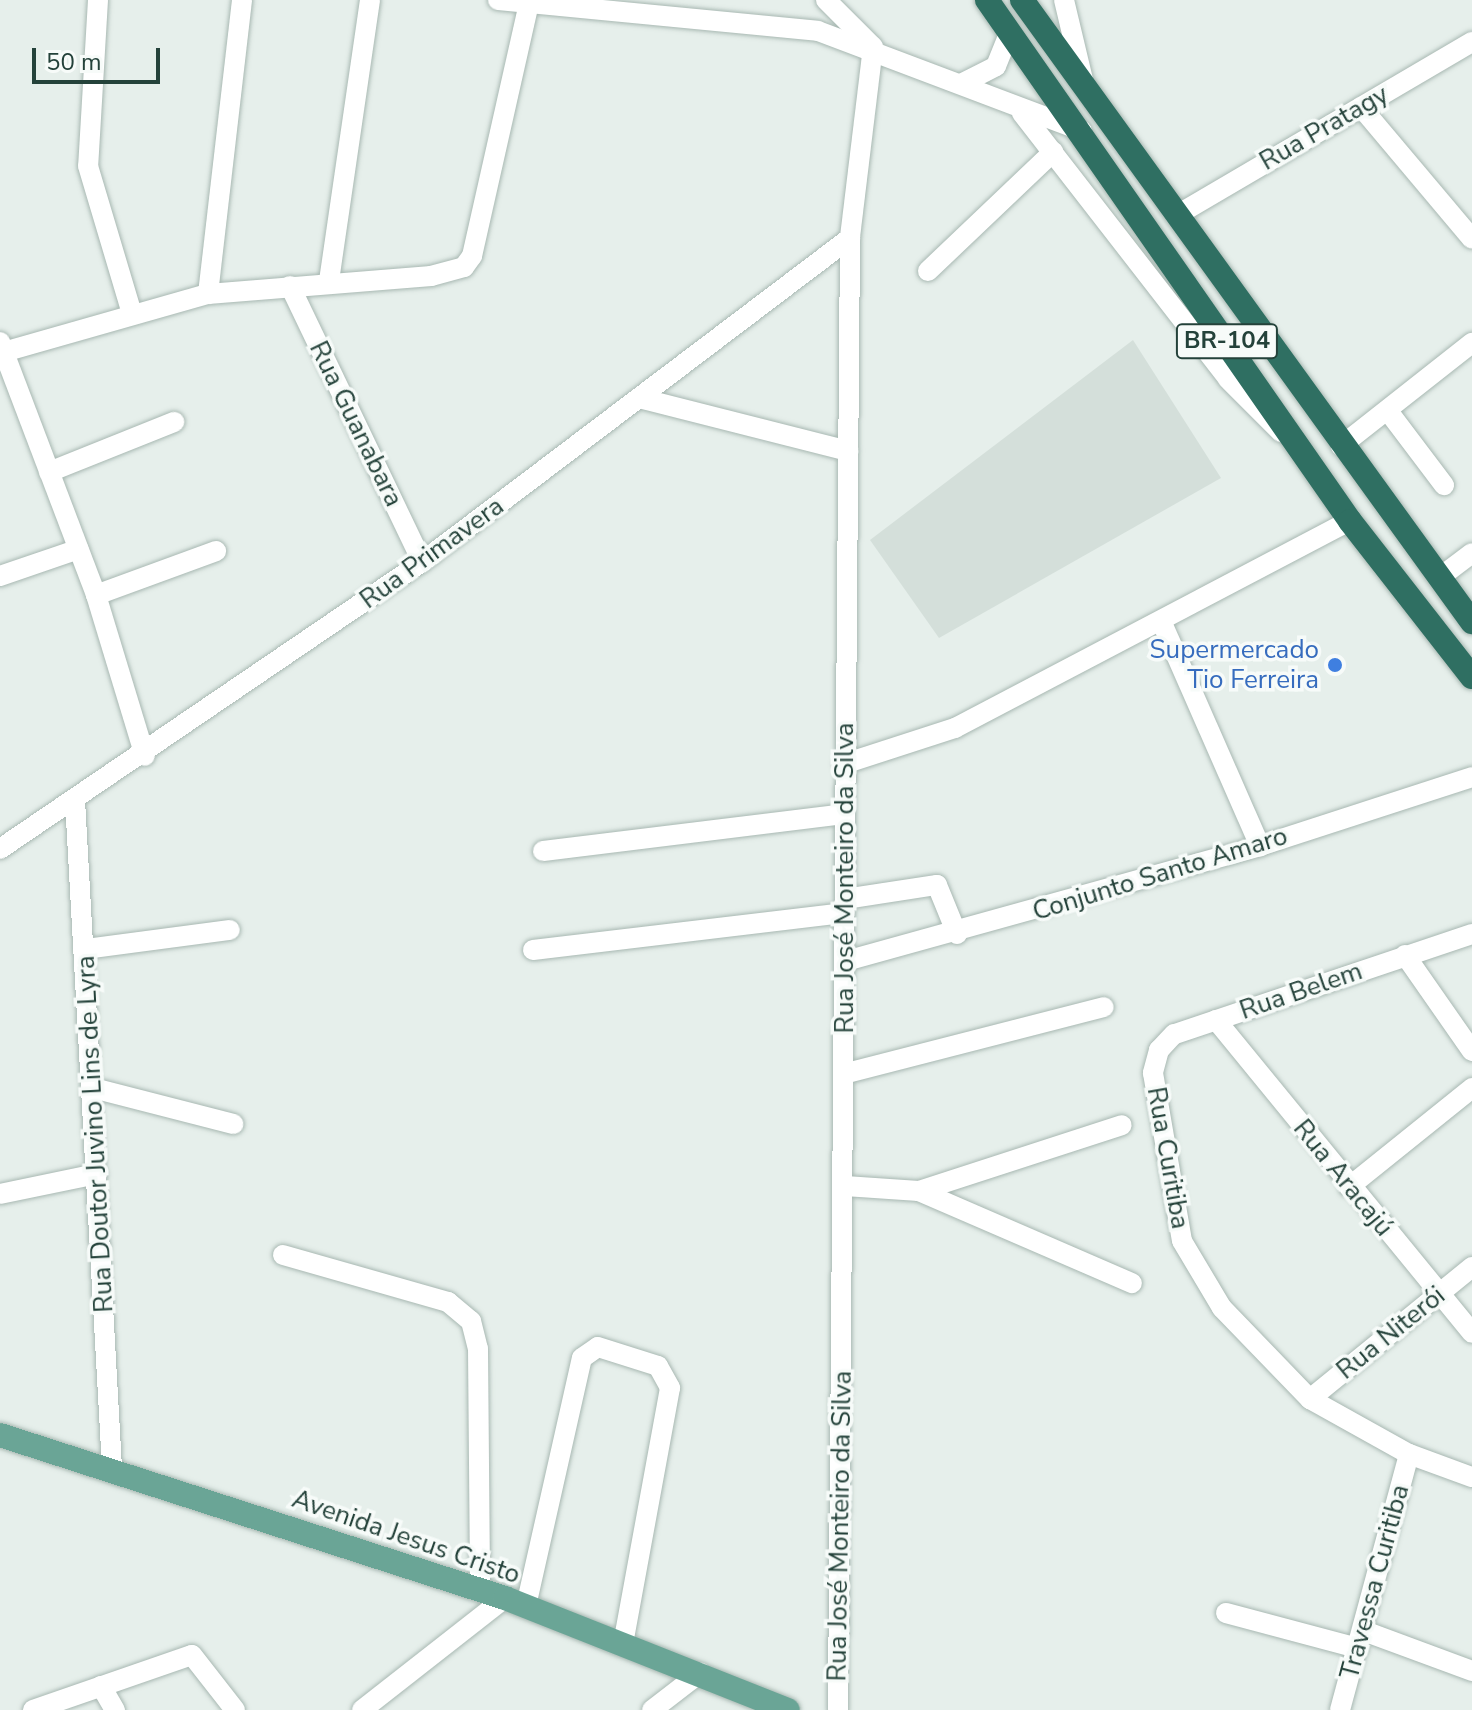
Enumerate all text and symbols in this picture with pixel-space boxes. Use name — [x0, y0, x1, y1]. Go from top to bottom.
scale bar — [36, 32, 164, 82]
text: 50 m — [46, 46, 102, 78]
street label: Rua Pratagy — [1254, 79, 1394, 177]
road number: BR-104 — [1175, 321, 1279, 361]
street label: Rua Guanabara — [302, 336, 410, 512]
street label: Rua Primavera — [354, 490, 510, 616]
place label: Supermercado Tio Ferreira — [1150, 634, 1319, 696]
marker: Supermercado Tio Ferreira — [1326, 656, 1344, 674]
street label: Rua José Monteiro da Silva — [829, 723, 861, 1033]
street label: Conjunto Santo Amaro — [1029, 820, 1291, 928]
street label: Rua Doutor Juvino Lins de Lyra — [70, 955, 120, 1313]
street label: Rua Belem — [1236, 955, 1366, 1027]
street label: Rua Curitiba — [1140, 1085, 1196, 1231]
street label: Rua Aracajú — [1287, 1113, 1399, 1243]
street label: Rua Niterói — [1331, 1280, 1451, 1386]
street label: Rua José Monteiro da Silva — [822, 1370, 858, 1682]
street label: Travessa Curitiba — [1334, 1481, 1416, 1683]
street label: Avenida Jesus Cristo — [288, 1483, 524, 1591]

